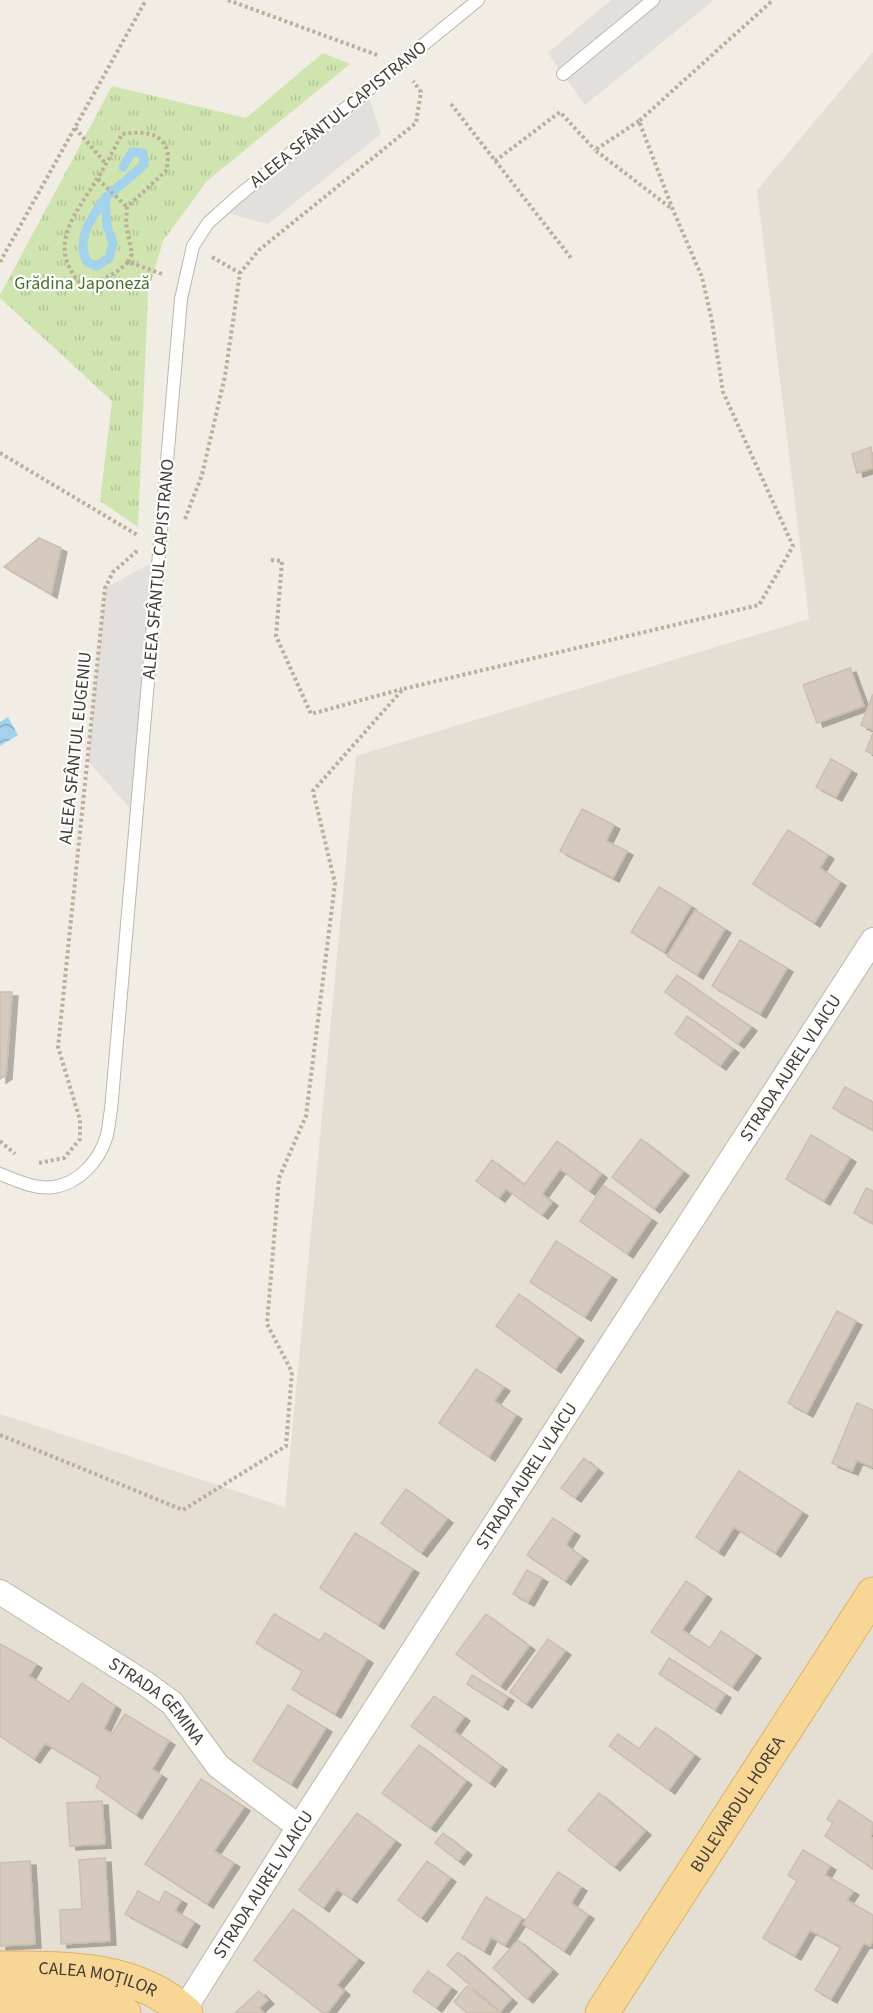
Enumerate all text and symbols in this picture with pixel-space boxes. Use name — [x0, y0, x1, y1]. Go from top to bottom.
street label: ALEEA SFÂNTUL CAPISTRANO — [245, 35, 432, 194]
park label: Grădina Japoneză — [14, 271, 150, 296]
street label: ALEEA SFÂNTUL CAPISTRANO — [136, 458, 181, 680]
street label: ALEEA SFÂNTUL EUGENIU — [53, 651, 98, 846]
street label: STRADA AUREL VLAICU — [734, 990, 848, 1147]
street label: STRADA AUREL VLAICU — [470, 1398, 584, 1555]
street label: STRADA GEMINA — [103, 1651, 211, 1750]
street label: BULEVARDUL HOREA — [684, 1731, 791, 1877]
street label: STRADA AUREL VLAICU — [207, 1806, 319, 1964]
street label: CALEA MOȚILOR — [38, 1956, 161, 2003]

